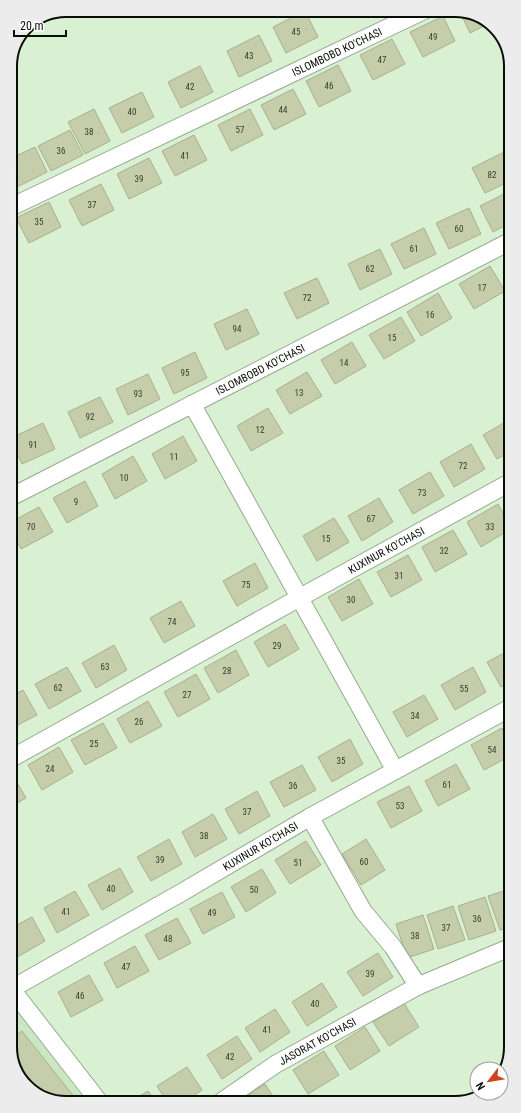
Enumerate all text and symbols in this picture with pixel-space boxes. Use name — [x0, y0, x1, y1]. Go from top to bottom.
scale bar — [14, 12, 66, 38]
text: 20 m — [20, 19, 44, 33]
street label: ISLOMBOBD KO'CHASI — [290, 25, 384, 79]
house number: 45 — [292, 27, 301, 37]
house number: 49 — [429, 32, 437, 42]
house number: 43 — [245, 51, 253, 61]
house number: 47 — [378, 55, 387, 65]
house number: 46 — [325, 81, 333, 91]
house number: 42 — [186, 82, 195, 92]
house number: 44 — [279, 105, 288, 115]
house number: 40 — [128, 107, 136, 117]
house number: 57 — [236, 125, 245, 135]
house number: 38 — [85, 127, 93, 137]
house number: 36 — [57, 146, 65, 156]
house number: 41 — [181, 151, 189, 161]
house number: 82 — [488, 170, 497, 180]
house number: 39 — [135, 174, 143, 184]
house number: 37 — [88, 200, 97, 210]
house number: 35 — [35, 217, 44, 227]
house number: 60 — [455, 224, 463, 234]
house number: 61 — [410, 244, 418, 254]
house number: 62 — [366, 264, 375, 274]
house number: 17 — [478, 283, 487, 293]
house number: 72 — [303, 293, 312, 303]
house number: 16 — [426, 310, 434, 320]
house number: 94 — [233, 324, 242, 334]
house number: 15 — [388, 333, 397, 343]
street label: ISLOMBOBD KO'CHASI — [214, 341, 307, 398]
house number: 14 — [340, 358, 349, 368]
house number: 95 — [181, 368, 190, 378]
house number: 13 — [295, 388, 303, 398]
house number: 93 — [134, 389, 142, 399]
house number: 92 — [86, 412, 95, 422]
house number: 12 — [256, 425, 265, 435]
house number: 91 — [29, 440, 37, 450]
house number: 11 — [170, 452, 178, 462]
house number: 72 — [459, 461, 468, 471]
house number: 10 — [120, 473, 128, 483]
house number: 73 — [418, 488, 426, 498]
house number: 9 — [74, 497, 78, 507]
house number: 67 — [367, 514, 376, 524]
house number: 70 — [27, 522, 35, 532]
house number: 33 — [486, 522, 494, 532]
street label: KUXINUR KO'CHASI — [346, 524, 427, 576]
house number: 15 — [322, 534, 331, 544]
house number: 32 — [440, 546, 449, 556]
house number: 31 — [395, 571, 403, 581]
house number: 75 — [242, 580, 251, 590]
house number: 30 — [347, 595, 355, 605]
house number: 74 — [168, 617, 177, 627]
house number: 29 — [273, 641, 281, 651]
house number: 63 — [101, 662, 109, 672]
house number: 28 — [223, 666, 231, 676]
house number: 62 — [54, 683, 63, 693]
house number: 55 — [460, 684, 469, 694]
house number: 27 — [183, 690, 192, 700]
house number: 34 — [411, 711, 420, 721]
house number: 26 — [135, 717, 143, 727]
house number: 25 — [90, 739, 99, 749]
house number: 54 — [488, 745, 497, 755]
house number: 35 — [337, 756, 346, 766]
house number: 24 — [46, 764, 55, 774]
house number: 61 — [443, 780, 451, 790]
house number: 36 — [289, 781, 297, 791]
house number: 53 — [396, 801, 404, 811]
house number: 37 — [243, 807, 252, 817]
street label: KUXINUR KO'CHASI — [220, 819, 300, 873]
house number: 38 — [200, 831, 208, 841]
house number: 39 — [156, 855, 164, 865]
house number: 60 — [360, 857, 368, 867]
house number: 51 — [294, 858, 302, 868]
house number: 40 — [107, 884, 115, 894]
house number: 50 — [250, 885, 258, 895]
house number: 41 — [62, 907, 70, 917]
house number: 49 — [208, 908, 216, 918]
house number: 36 — [473, 914, 481, 924]
house number: 37 — [442, 923, 451, 933]
house number: 38 — [411, 931, 419, 941]
house number: 48 — [164, 934, 172, 944]
house number: 47 — [122, 962, 131, 972]
house number: 39 — [366, 969, 374, 979]
house number: 46 — [76, 991, 84, 1001]
house number: 40 — [311, 999, 319, 1009]
street label: JASORAT KO'CHASI — [277, 1015, 358, 1068]
house number: 41 — [263, 1025, 271, 1035]
house number: 42 — [226, 1052, 235, 1062]
north arrow — [469, 1061, 509, 1101]
text: N — [473, 1079, 488, 1092]

